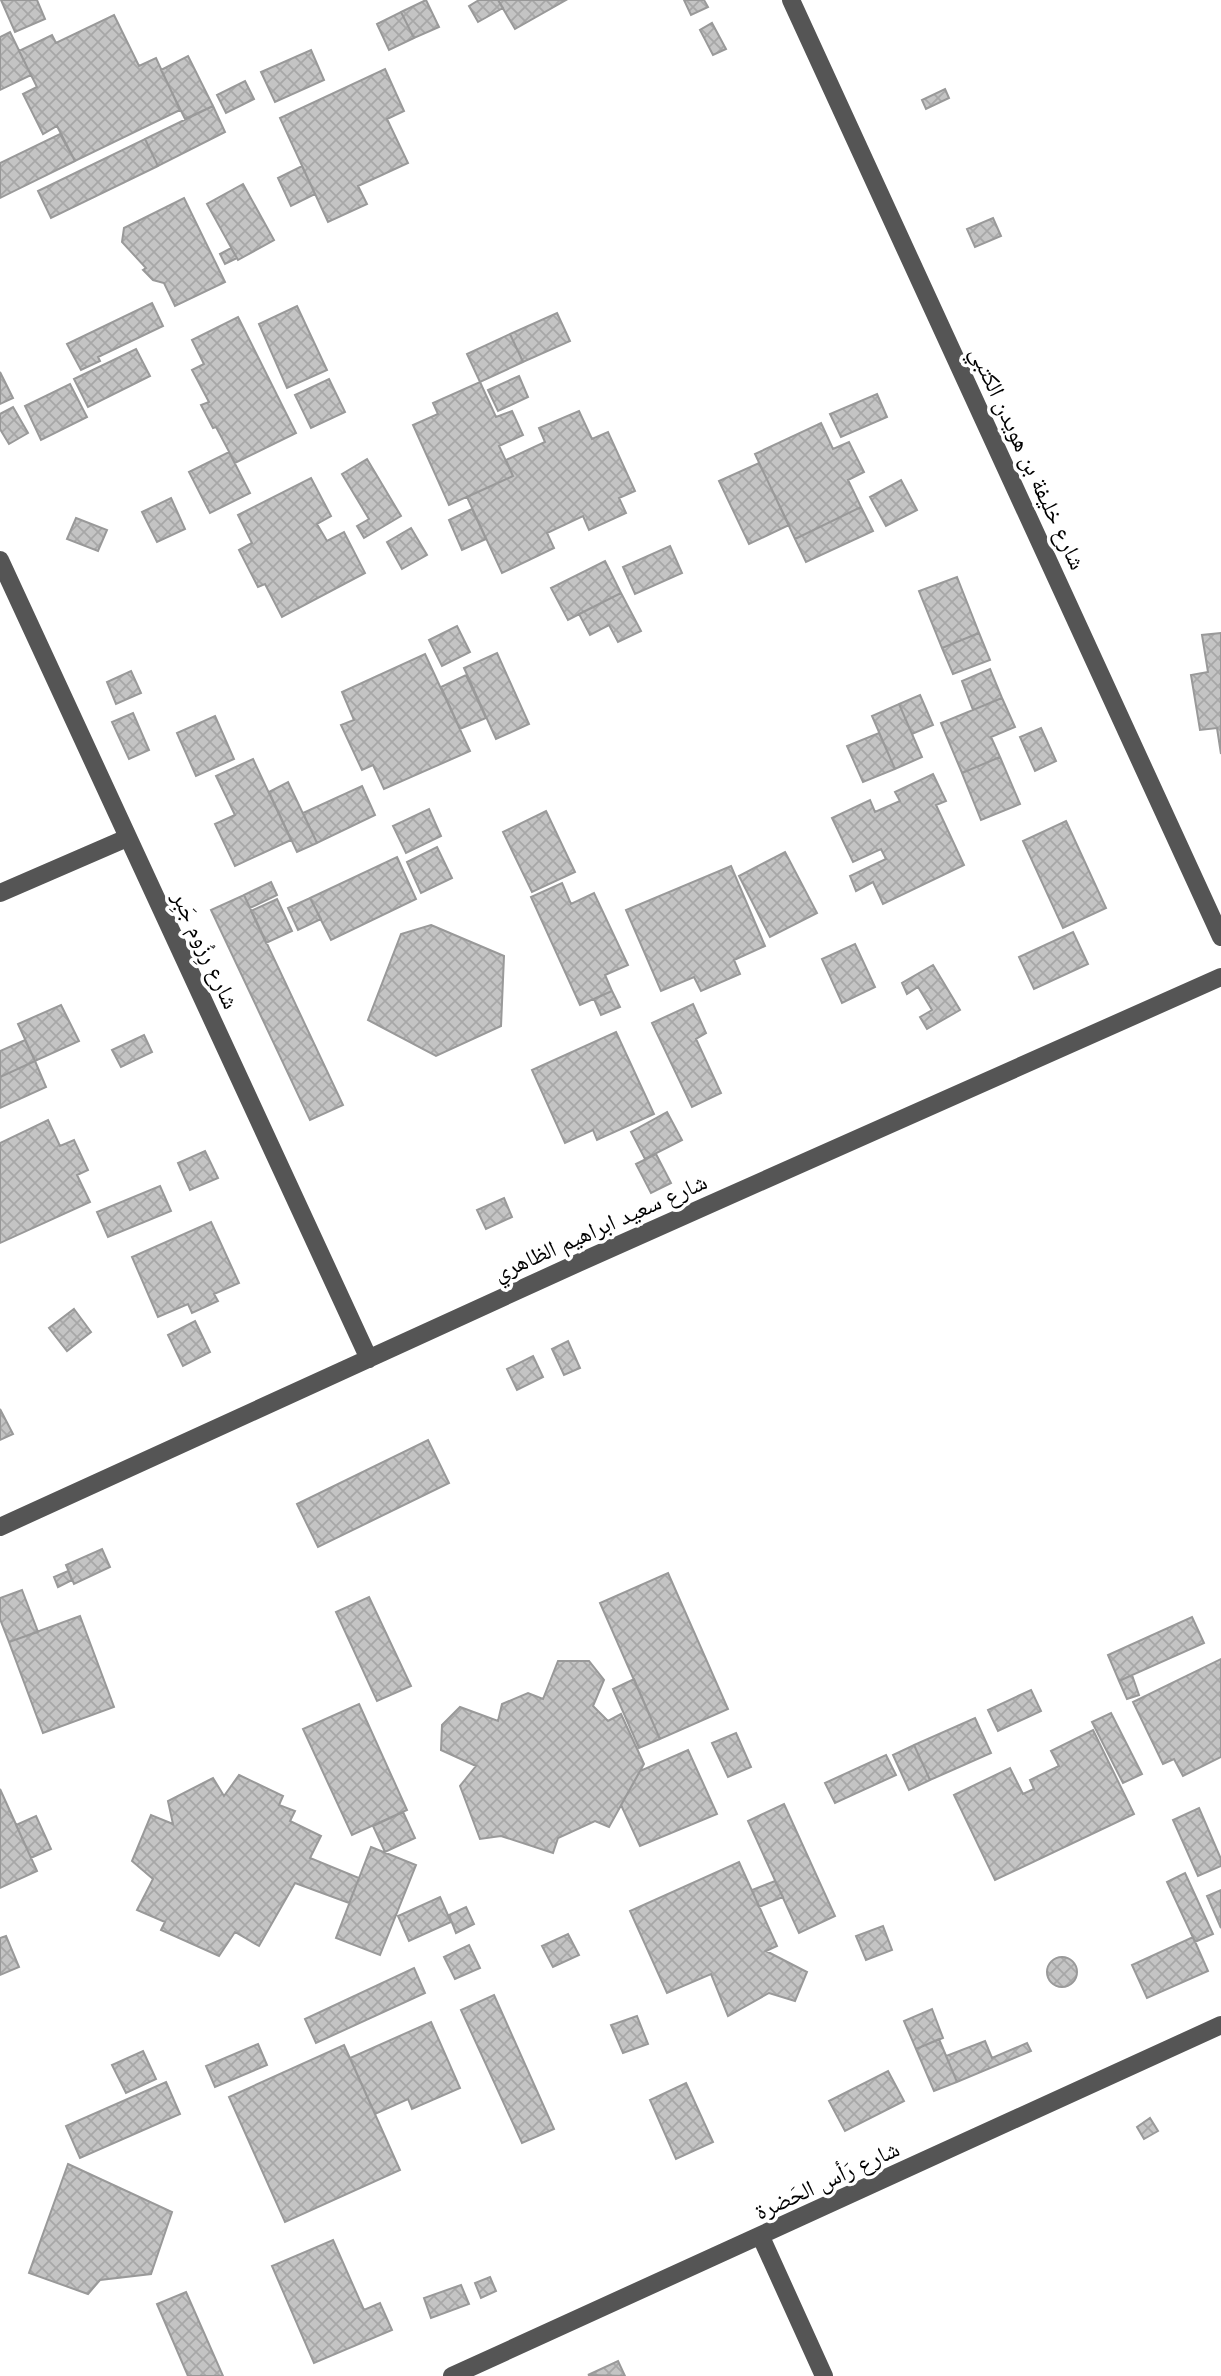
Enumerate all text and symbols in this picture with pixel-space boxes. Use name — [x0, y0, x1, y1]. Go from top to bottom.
street label: شارع خليفة بن هويدن الكتبي — [960, 342, 1093, 576]
street label: شارع رِزُوم جَبِر — [163, 885, 246, 1015]
street label: شارع سعيد ابراهيم الظاهري — [488, 1166, 713, 1291]
street label: شارع رَأس الحَضرة — [750, 2133, 904, 2227]

